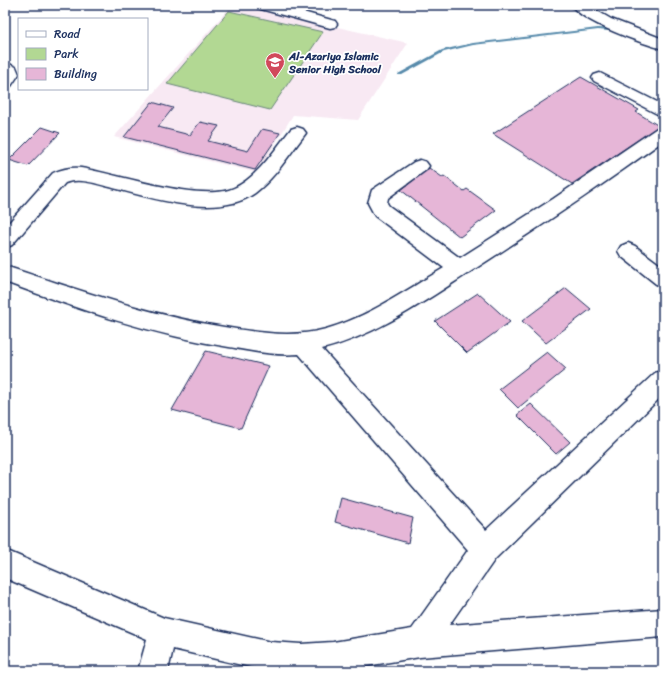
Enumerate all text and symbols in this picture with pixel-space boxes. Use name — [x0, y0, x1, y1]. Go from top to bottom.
legend — [18, 18, 148, 90]
text: Road — [54, 23, 81, 45]
text: Park — [54, 43, 79, 65]
place label: Al-Azariya Islamic Senior High School — [288, 47, 382, 79]
school or university icon: Al-Azariya Islamic Senior High School — [264, 51, 286, 79]
text: Building — [54, 63, 97, 85]

